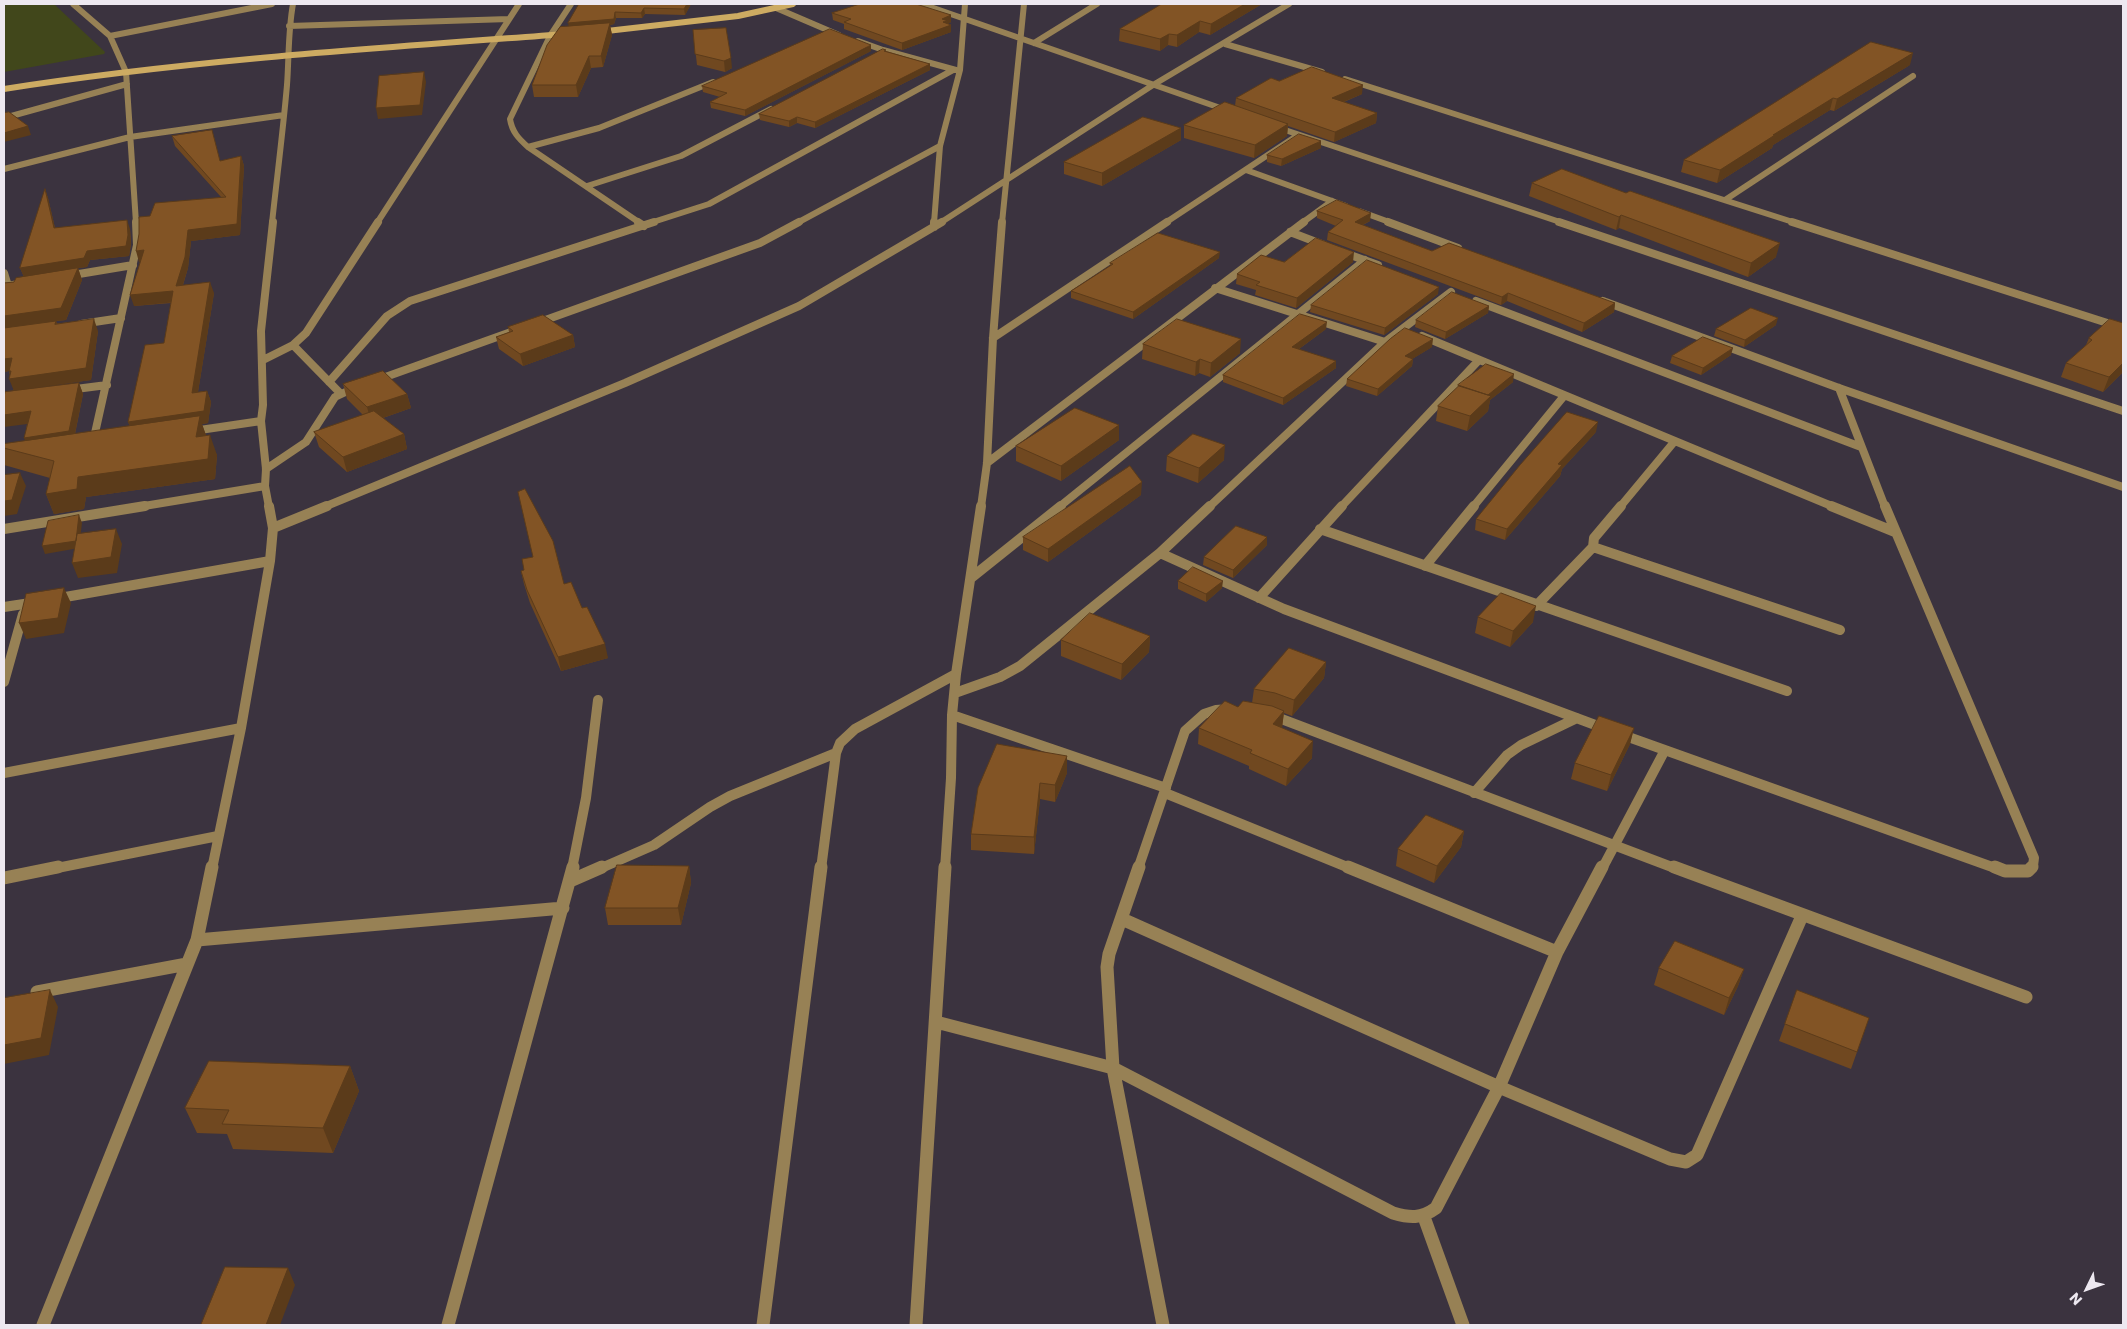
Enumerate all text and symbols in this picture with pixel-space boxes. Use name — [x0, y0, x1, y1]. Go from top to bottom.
north arrow — [2062, 1264, 2112, 1314]
text: N — [2065, 1288, 2087, 1310]

